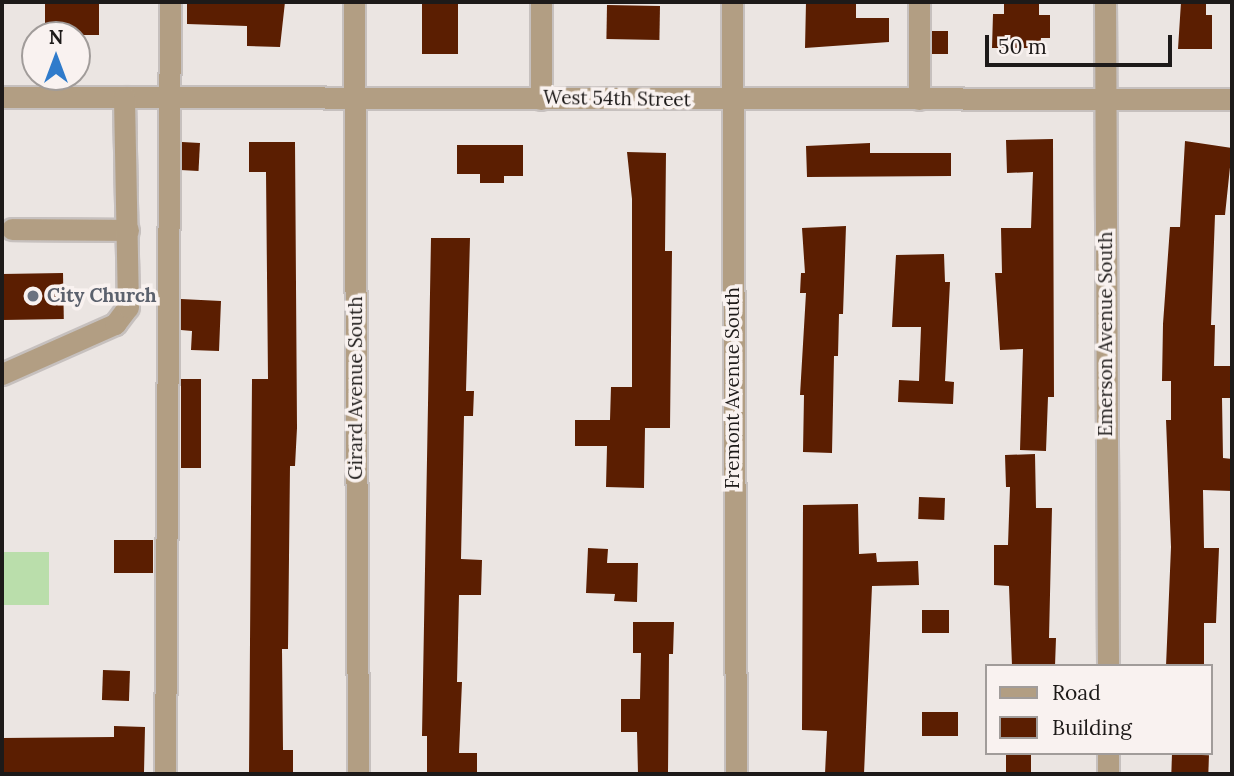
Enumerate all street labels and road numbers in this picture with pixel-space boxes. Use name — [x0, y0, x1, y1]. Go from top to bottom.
street label: West 54th Street — [543, 86, 691, 112]
street label: Emerson Avenue South — [1095, 231, 1117, 437]
street label: Fremont Avenue South — [722, 287, 744, 489]
street label: Girard Avenue South — [345, 296, 367, 480]

